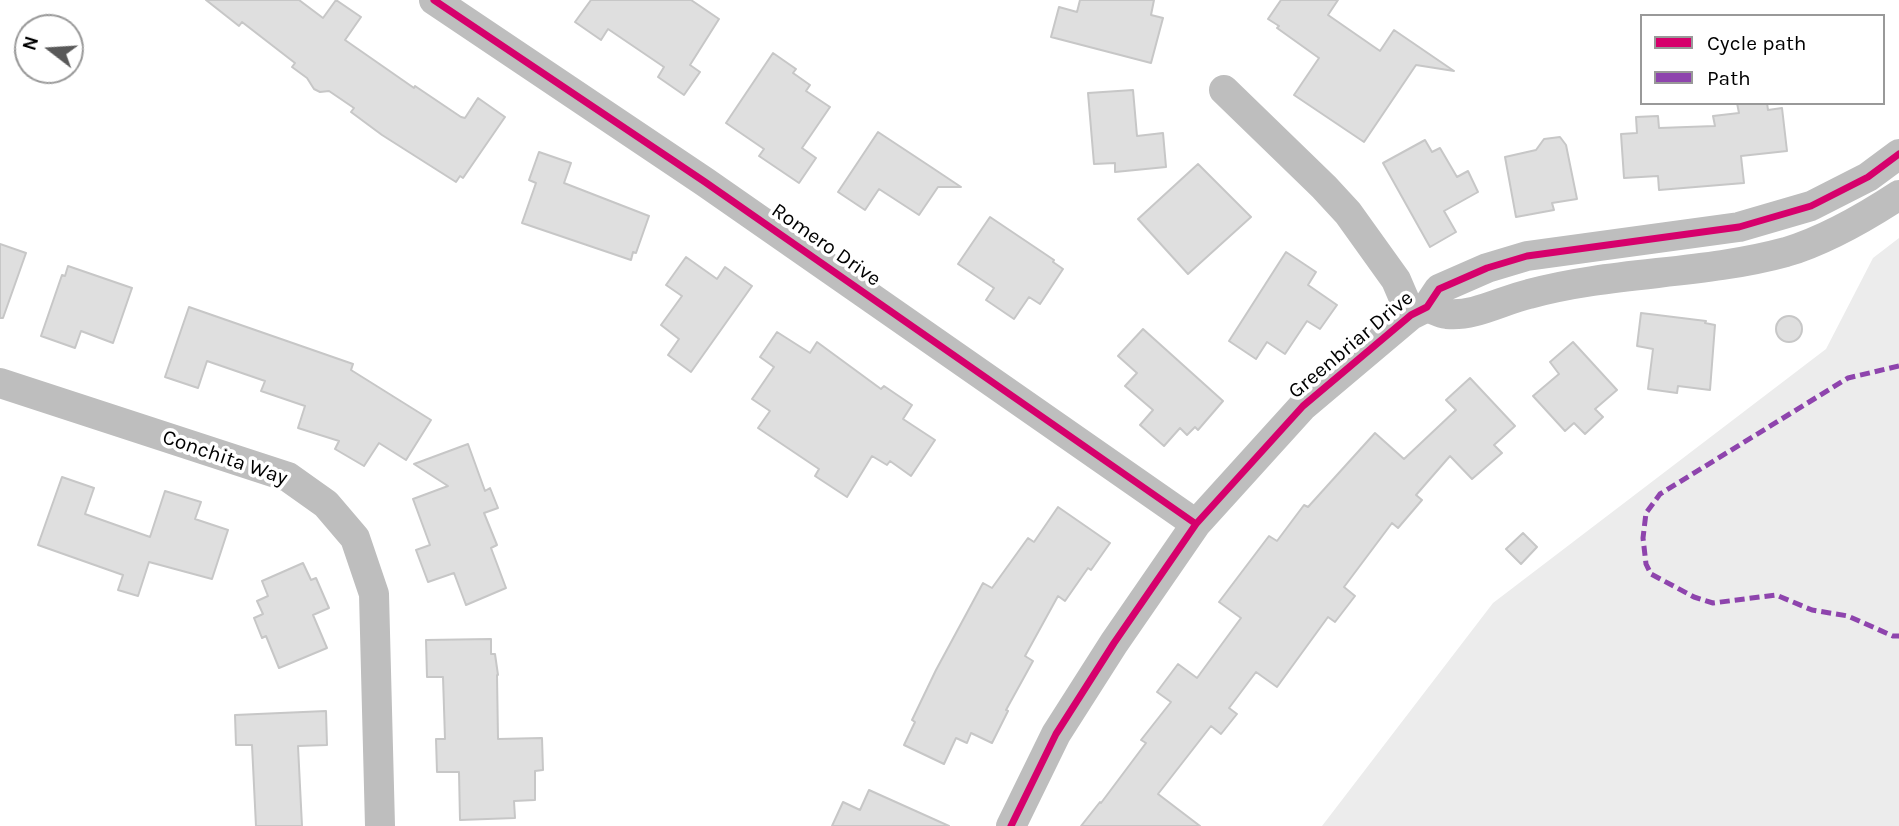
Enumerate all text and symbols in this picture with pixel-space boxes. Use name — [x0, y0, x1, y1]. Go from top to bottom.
north arrow — [14, 14, 84, 84]
legend — [1640, 14, 1885, 105]
text: Cycle path — [1707, 31, 1807, 55]
text: N — [18, 34, 43, 53]
text: Path — [1707, 66, 1751, 90]
street label: Romero Drive — [766, 198, 886, 292]
street label: Greenbriar Drive — [1284, 286, 1418, 404]
street label: Conchita Way — [159, 425, 291, 491]

